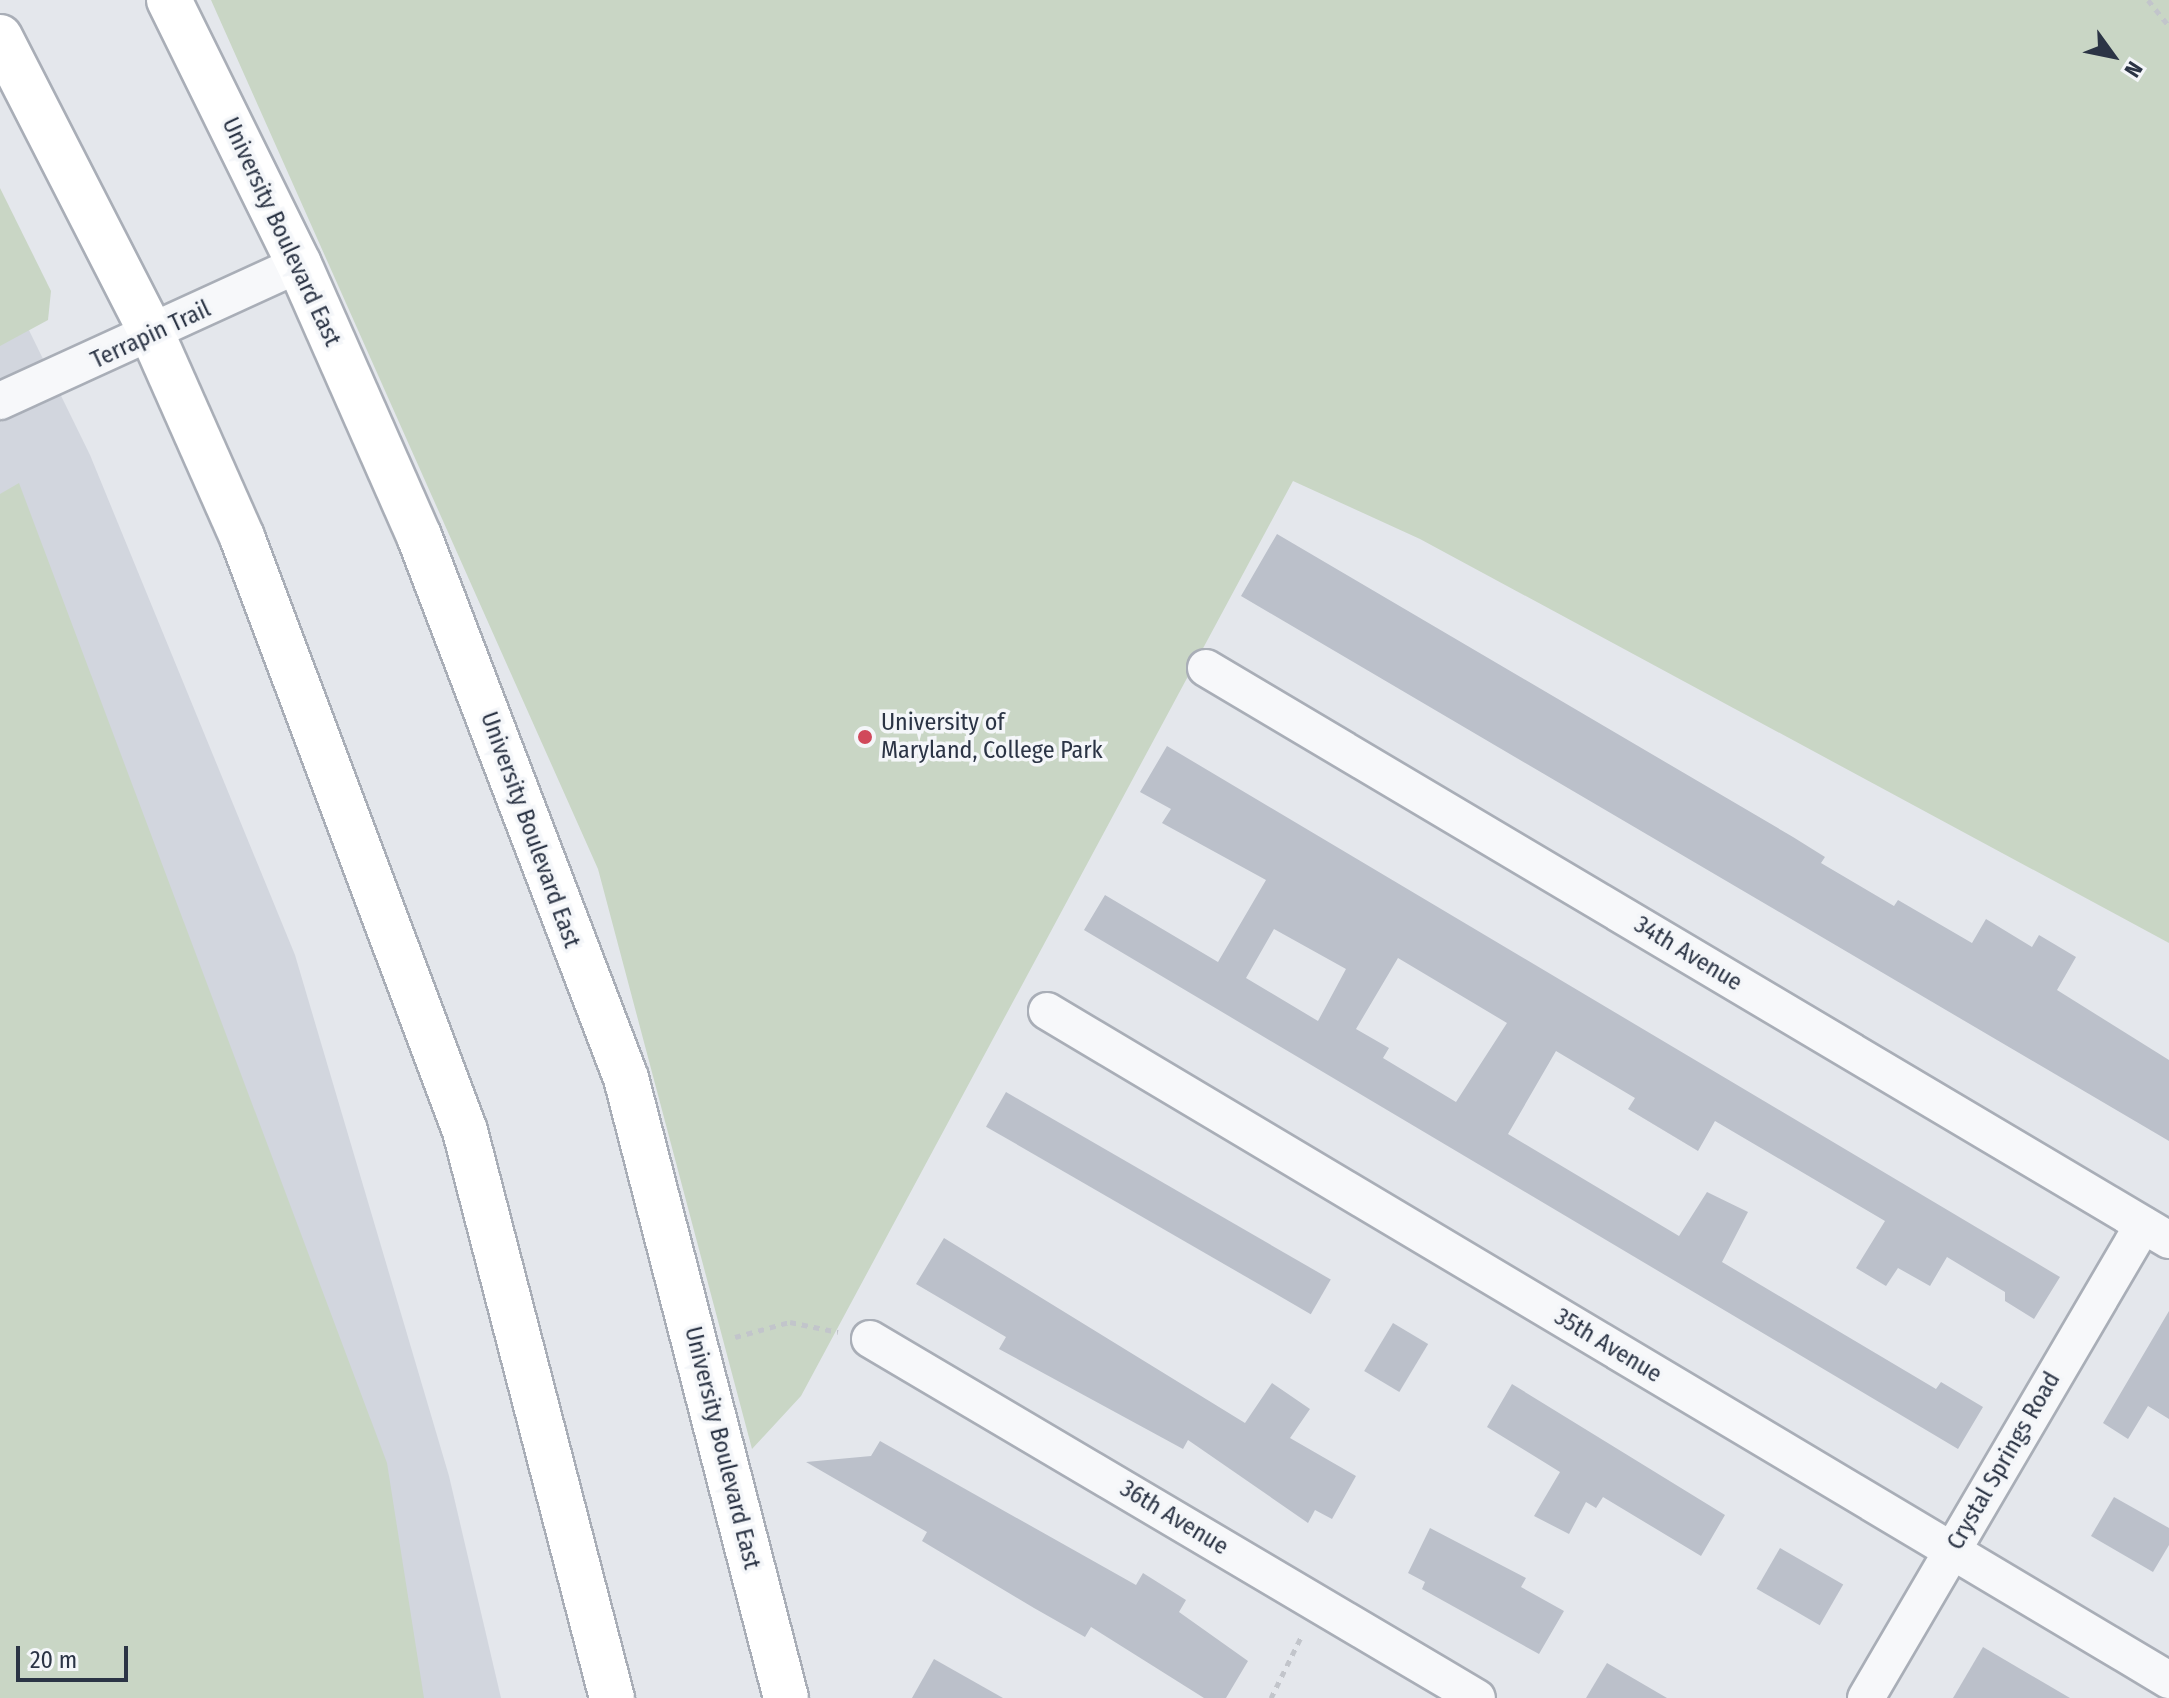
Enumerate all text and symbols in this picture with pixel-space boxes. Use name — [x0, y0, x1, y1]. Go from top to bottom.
north arrow — [2073, 16, 2153, 96]
text: N — [2119, 56, 2148, 82]
street label: University Boulevard East — [215, 113, 347, 351]
street label: Terrapin Trail — [87, 295, 215, 375]
street label: University Boulevard East — [474, 708, 586, 952]
place label: University of Maryland, College Park — [881, 709, 1103, 765]
marker: University of Maryland, College Park — [856, 728, 874, 746]
street label: 34th Avenue — [1629, 911, 1747, 997]
street label: 35th Avenue — [1549, 1303, 1667, 1389]
street label: University Boulevard East — [678, 1324, 766, 1572]
street label: Crystal Springs Road — [1941, 1367, 2067, 1555]
street label: 36th Avenue — [1115, 1475, 1233, 1561]
scale bar — [20, 1630, 132, 1680]
text: 20 m — [30, 1646, 77, 1674]

